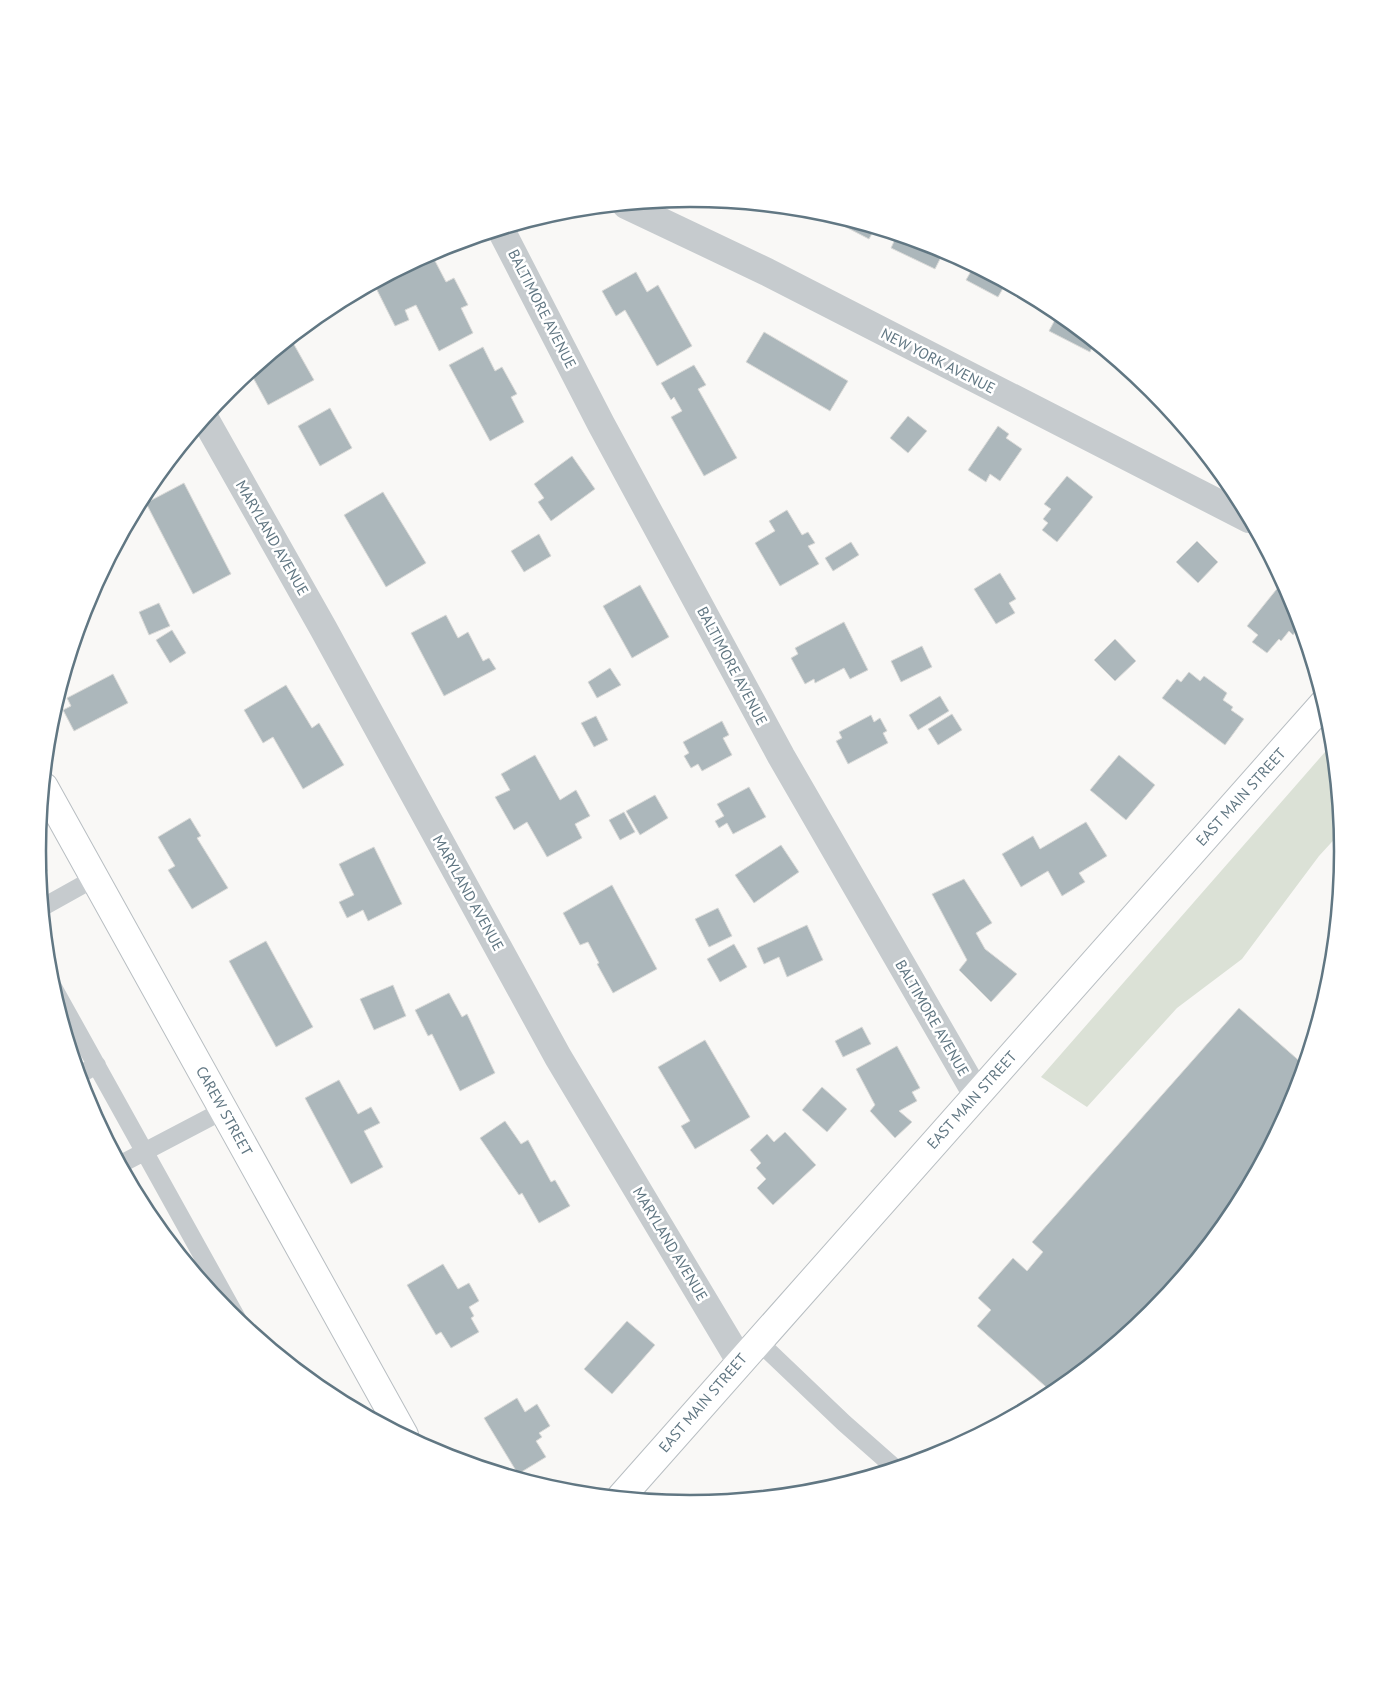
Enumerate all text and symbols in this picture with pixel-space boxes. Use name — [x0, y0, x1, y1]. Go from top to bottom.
street label: BALTIMORE AVENUE — [504, 246, 581, 372]
street label: NEW YORK AVENUE — [878, 324, 998, 398]
street label: MARYLAND AVENUE — [232, 477, 313, 599]
street label: BALTIMORE AVENUE — [693, 603, 772, 728]
street label: EAST MAIN STREET — [1192, 743, 1290, 850]
street label: MARYLAND AVENUE — [429, 831, 508, 954]
street label: BALTIMORE AVENUE — [891, 956, 973, 1079]
street label: EAST MAIN STREET — [923, 1046, 1021, 1153]
street label: CAREW STREET — [192, 1063, 257, 1159]
street label: MARYLAND AVENUE — [629, 1183, 712, 1304]
street label: EAST MAIN STREET — [654, 1349, 751, 1456]

